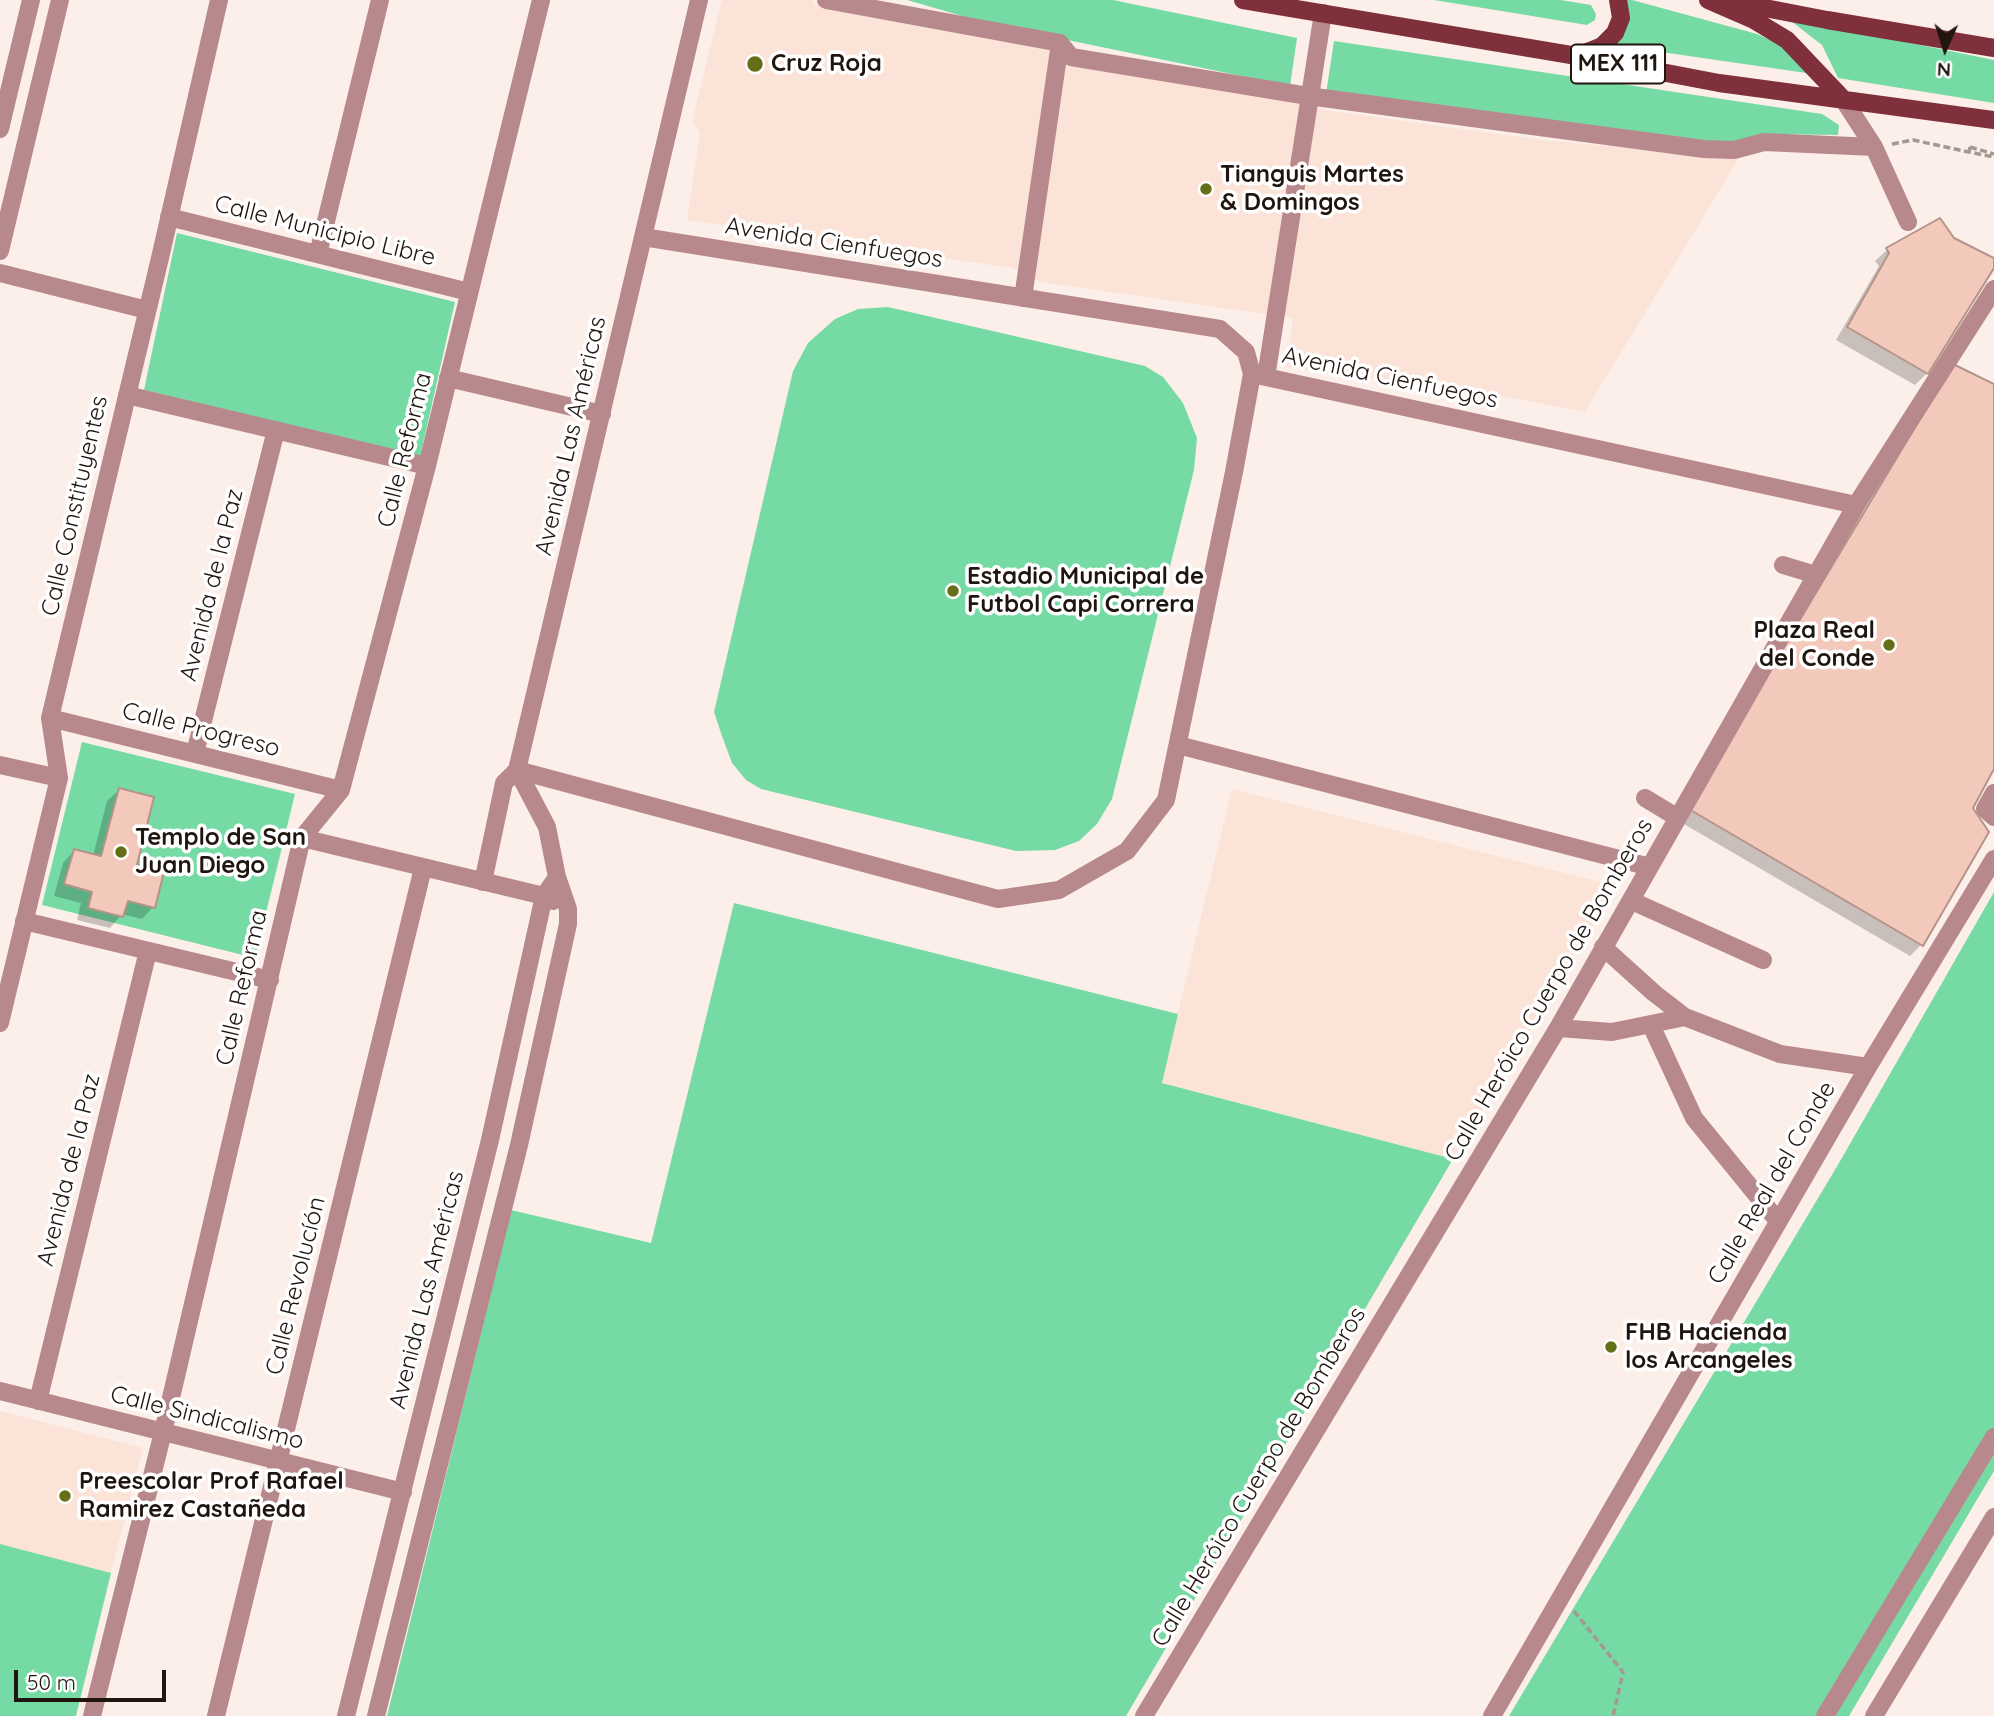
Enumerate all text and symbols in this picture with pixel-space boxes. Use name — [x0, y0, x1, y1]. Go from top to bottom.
north arrow — [1910, 14, 1980, 84]
road number: MEX 111 — [1571, 44, 1665, 83]
place label: Cruz Roja — [771, 50, 882, 78]
marker: Cruz Roja — [745, 54, 765, 74]
text: N — [1936, 58, 1952, 82]
place label: Tianguis Martes & Domingos — [1220, 161, 1404, 217]
marker: Tianguis Martes & Domingos — [1198, 181, 1214, 197]
street label: Calle Municipio Libre — [212, 190, 438, 272]
street label: Avenida Cienfuegos — [723, 212, 945, 274]
street label: Avenida Las Américas — [529, 314, 613, 558]
street label: Avenida Cienfuegos — [1279, 341, 1501, 415]
street label: Calle Reforma — [372, 370, 438, 530]
street label: Calle Constituyentes — [36, 393, 114, 619]
street label: Avenida de la Paz — [174, 486, 250, 684]
place label: Estadio Municipal de Futbol Capi Correra — [967, 563, 1204, 619]
marker: Estadio Municipal de Futbol Capi Correra — [945, 583, 961, 599]
place label: Plaza Real del Conde — [1753, 617, 1875, 673]
marker: Plaza Real del Conde — [1881, 637, 1897, 653]
street label: Calle Progreso — [119, 696, 283, 764]
street label: Calle Heróico Cuerpo de Bomberos — [1439, 813, 1659, 1167]
place label: Templo de San Juan Diego — [135, 824, 306, 880]
marker: Templo de San Juan Diego — [113, 844, 129, 860]
street label: Calle Reforma — [210, 908, 274, 1068]
street label: Avenida de la Paz — [31, 1071, 107, 1269]
street label: Calle Real del Conde — [1702, 1076, 1842, 1290]
street label: Avenida Las Américas — [383, 1168, 471, 1412]
street label: Calle Revolucíón — [260, 1194, 332, 1378]
street label: Calle Heróico Cuerpo de Bomberos — [1146, 1302, 1372, 1652]
place label: FHB Hacienda los Arcangeles — [1625, 1319, 1793, 1375]
marker: FHB Hacienda los Arcangeles — [1603, 1339, 1619, 1355]
street label: Calle Sindicalismo — [107, 1380, 307, 1456]
place label: Preescolar Prof Rafael Ramirez Castañeda — [79, 1468, 344, 1524]
marker: Preescolar Prof Rafael Ramirez Castañeda — [57, 1488, 73, 1504]
scale bar — [18, 1656, 170, 1700]
text: 50 m — [27, 1669, 76, 1695]

